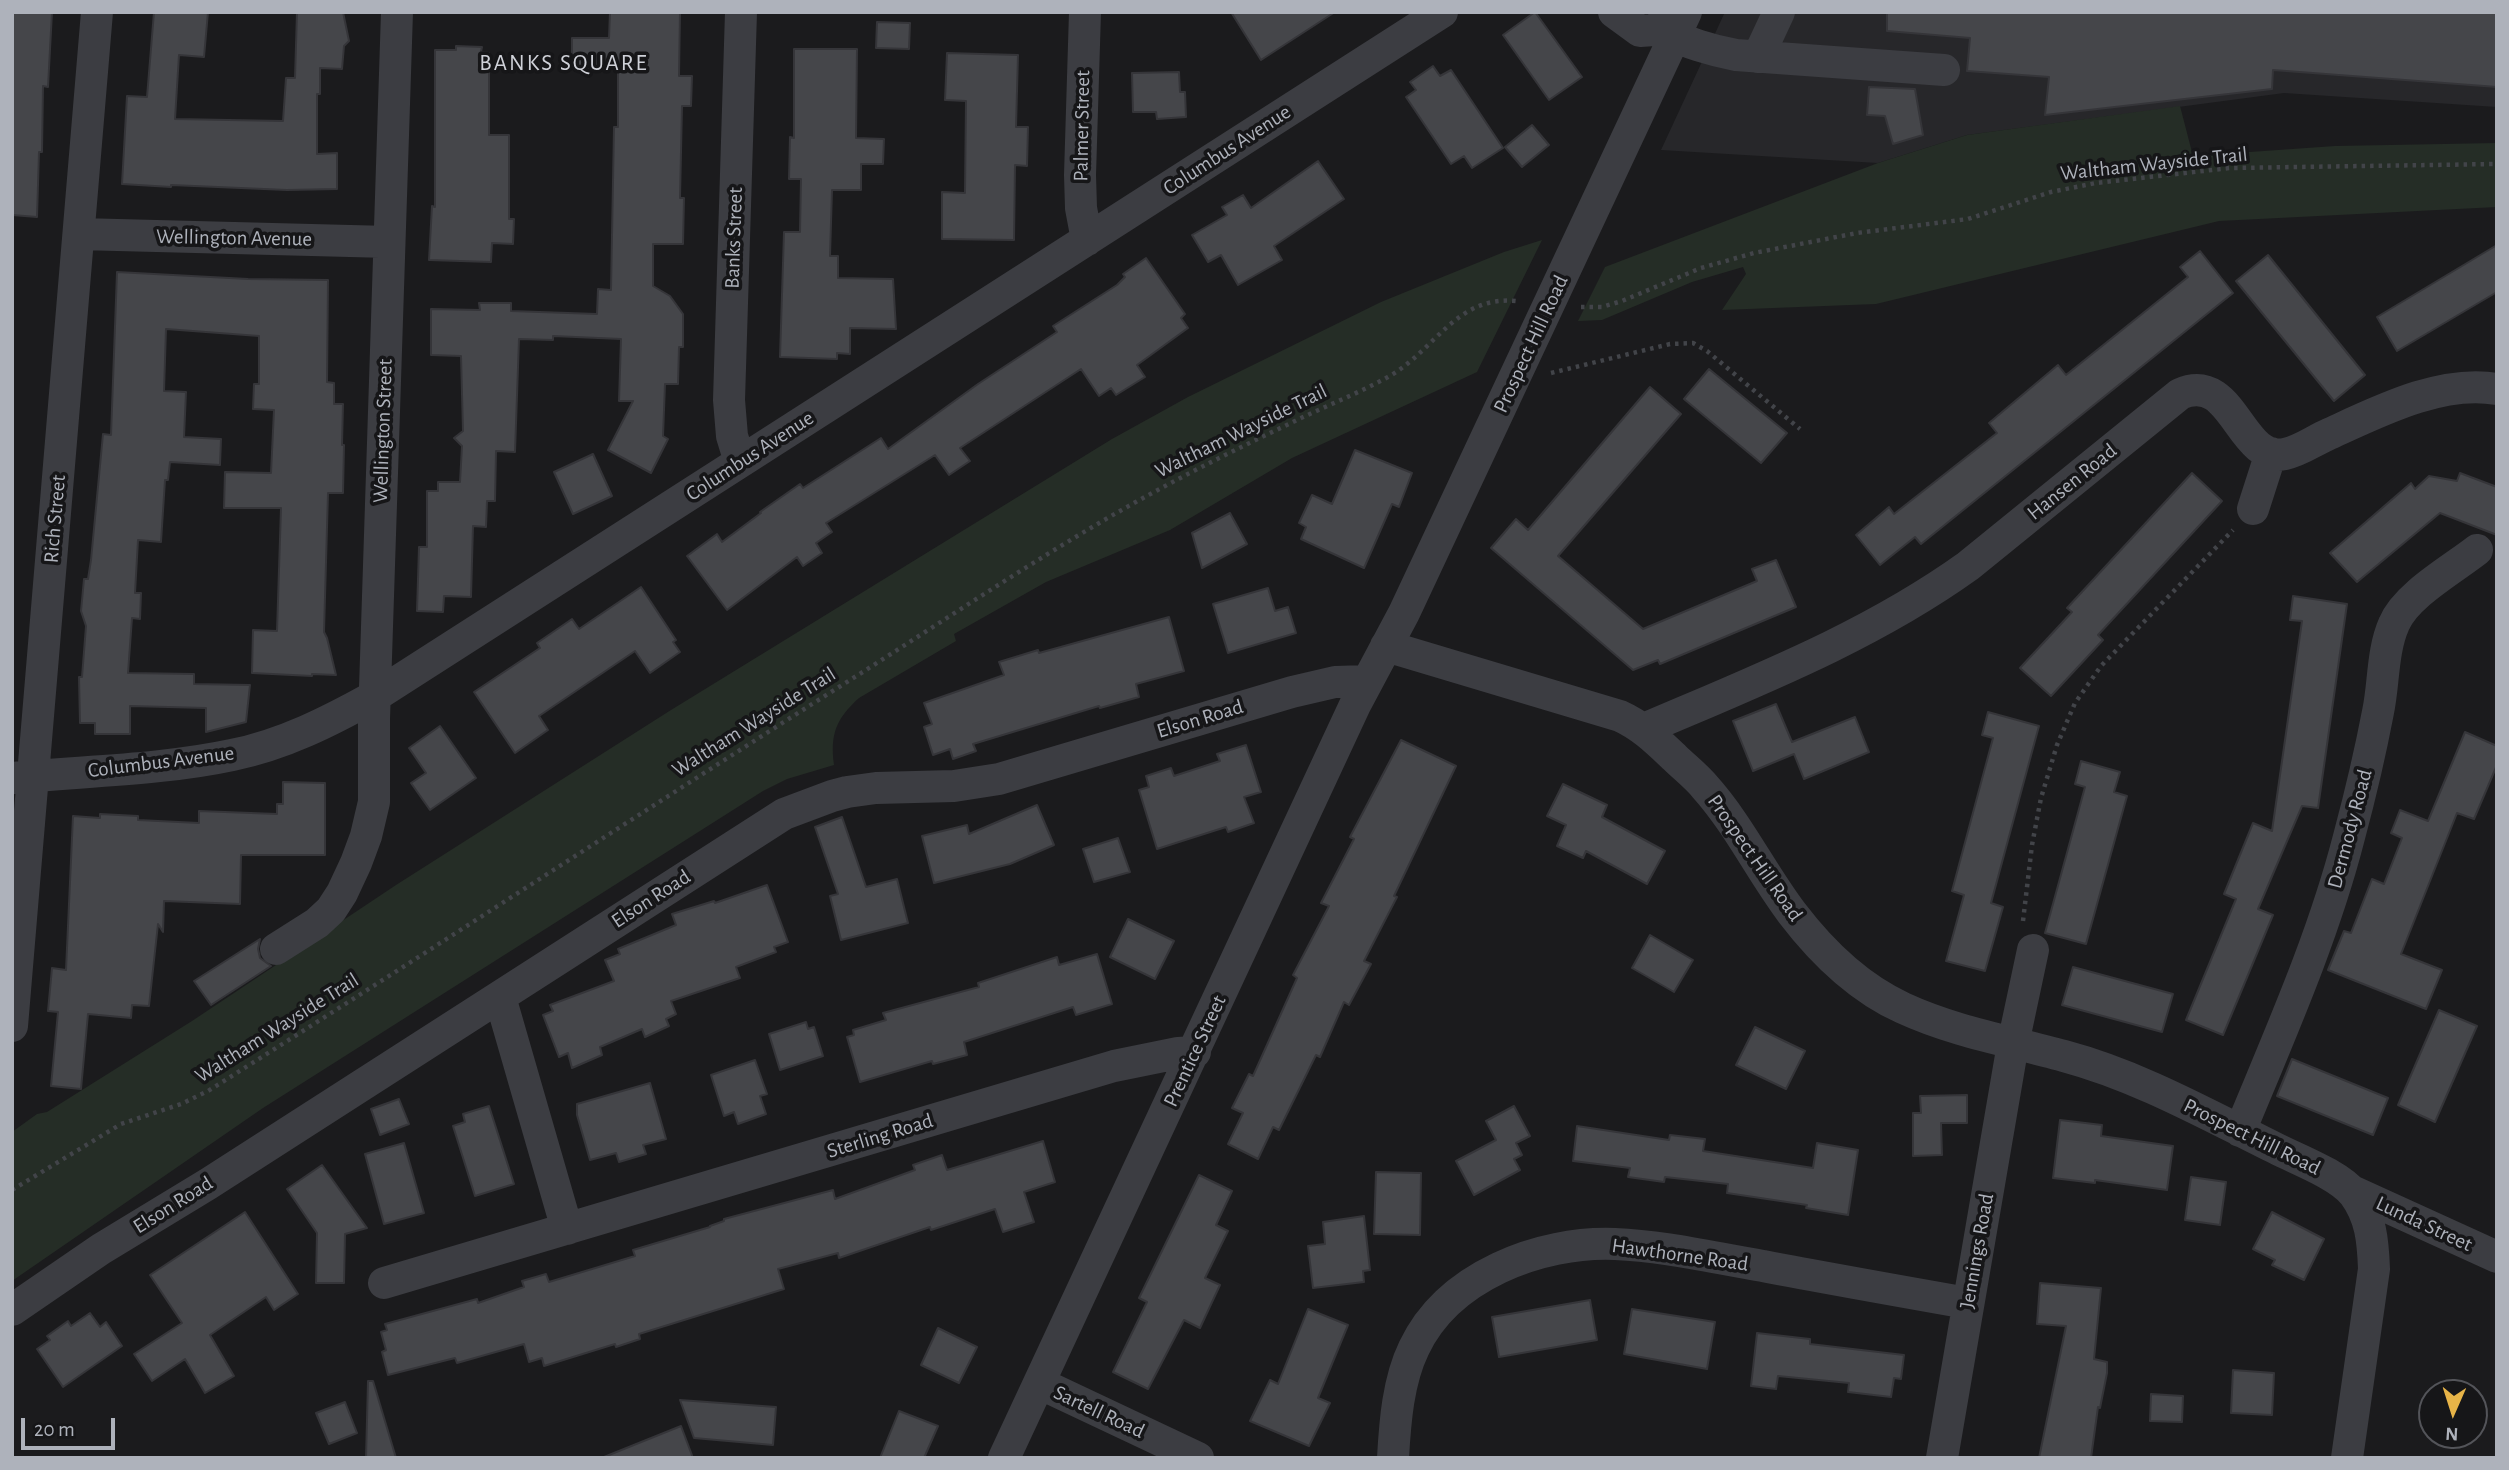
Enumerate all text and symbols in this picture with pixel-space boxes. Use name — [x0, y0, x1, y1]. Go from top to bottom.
district label: BANKS SQUARE — [481, 49, 647, 77]
street label: Palmer Street — [1068, 70, 1096, 182]
street label: Columbus Avenue — [1158, 99, 1296, 201]
street label: Waltham Wayside Trail — [2059, 142, 2249, 186]
street label: Banks Street — [720, 187, 748, 289]
street label: Wellington Avenue — [156, 224, 312, 252]
street label: Prospect Hill Road — [1488, 271, 1574, 417]
street label: Wellington Street — [368, 358, 398, 504]
street label: Waltham Wayside Trail — [1151, 378, 1331, 484]
street label: Columbus Avenue — [681, 405, 819, 507]
street label: Hansen Road — [2022, 438, 2122, 526]
street label: Rich Street — [39, 474, 71, 564]
street label: Waltham Wayside Trail — [667, 661, 841, 783]
street label: Elson Road — [1154, 694, 1246, 744]
street label: Columbus Avenue — [86, 741, 236, 783]
street label: Dermody Road — [2322, 767, 2378, 891]
street label: Prospect Hill Road — [1702, 790, 1808, 926]
street label: Elson Road — [607, 864, 695, 934]
street label: Waltham Wayside Trail — [190, 967, 364, 1089]
street label: Prentice Street — [1158, 991, 1232, 1111]
street label: Prospect Hill Road — [2179, 1093, 2325, 1181]
street label: Sterling Road — [824, 1108, 936, 1164]
street label: Elson Road — [128, 1171, 218, 1239]
street label: Lunda Street — [2372, 1191, 2476, 1257]
street label: Jennings Road — [1954, 1192, 2000, 1310]
street label: Hawthorne Road — [1610, 1233, 1750, 1277]
north arrow — [2418, 1379, 2488, 1449]
street label: Sartell Road — [1050, 1380, 1148, 1444]
scale bar — [24, 1404, 119, 1448]
text: 20 m — [34, 1419, 75, 1440]
text: N — [2445, 1424, 2459, 1443]

